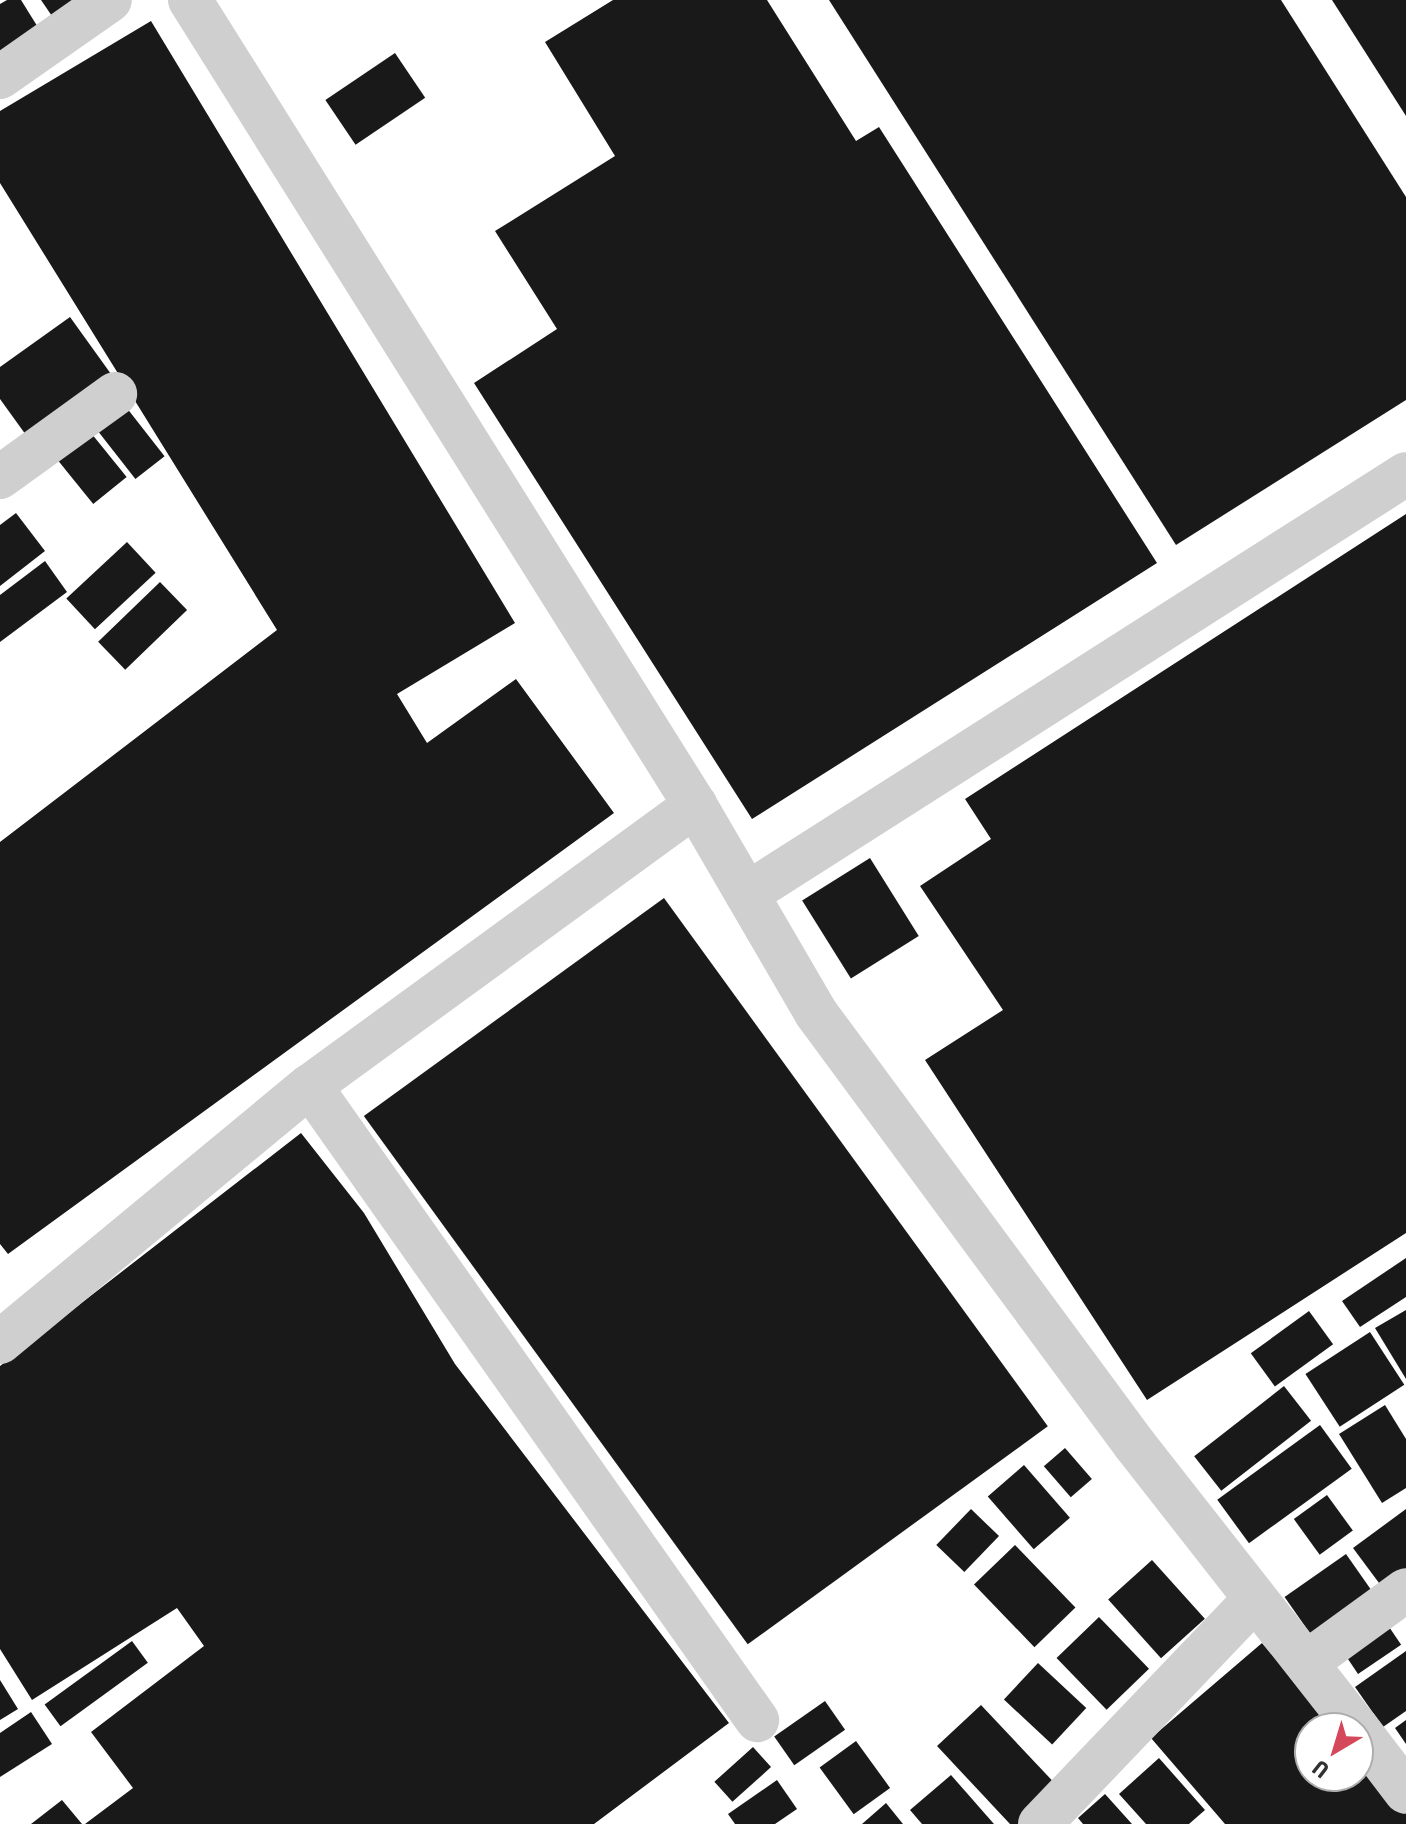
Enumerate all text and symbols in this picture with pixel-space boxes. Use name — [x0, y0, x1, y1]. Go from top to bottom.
north arrow — [1294, 1712, 1374, 1792]
text: U — [1307, 1755, 1334, 1784]

